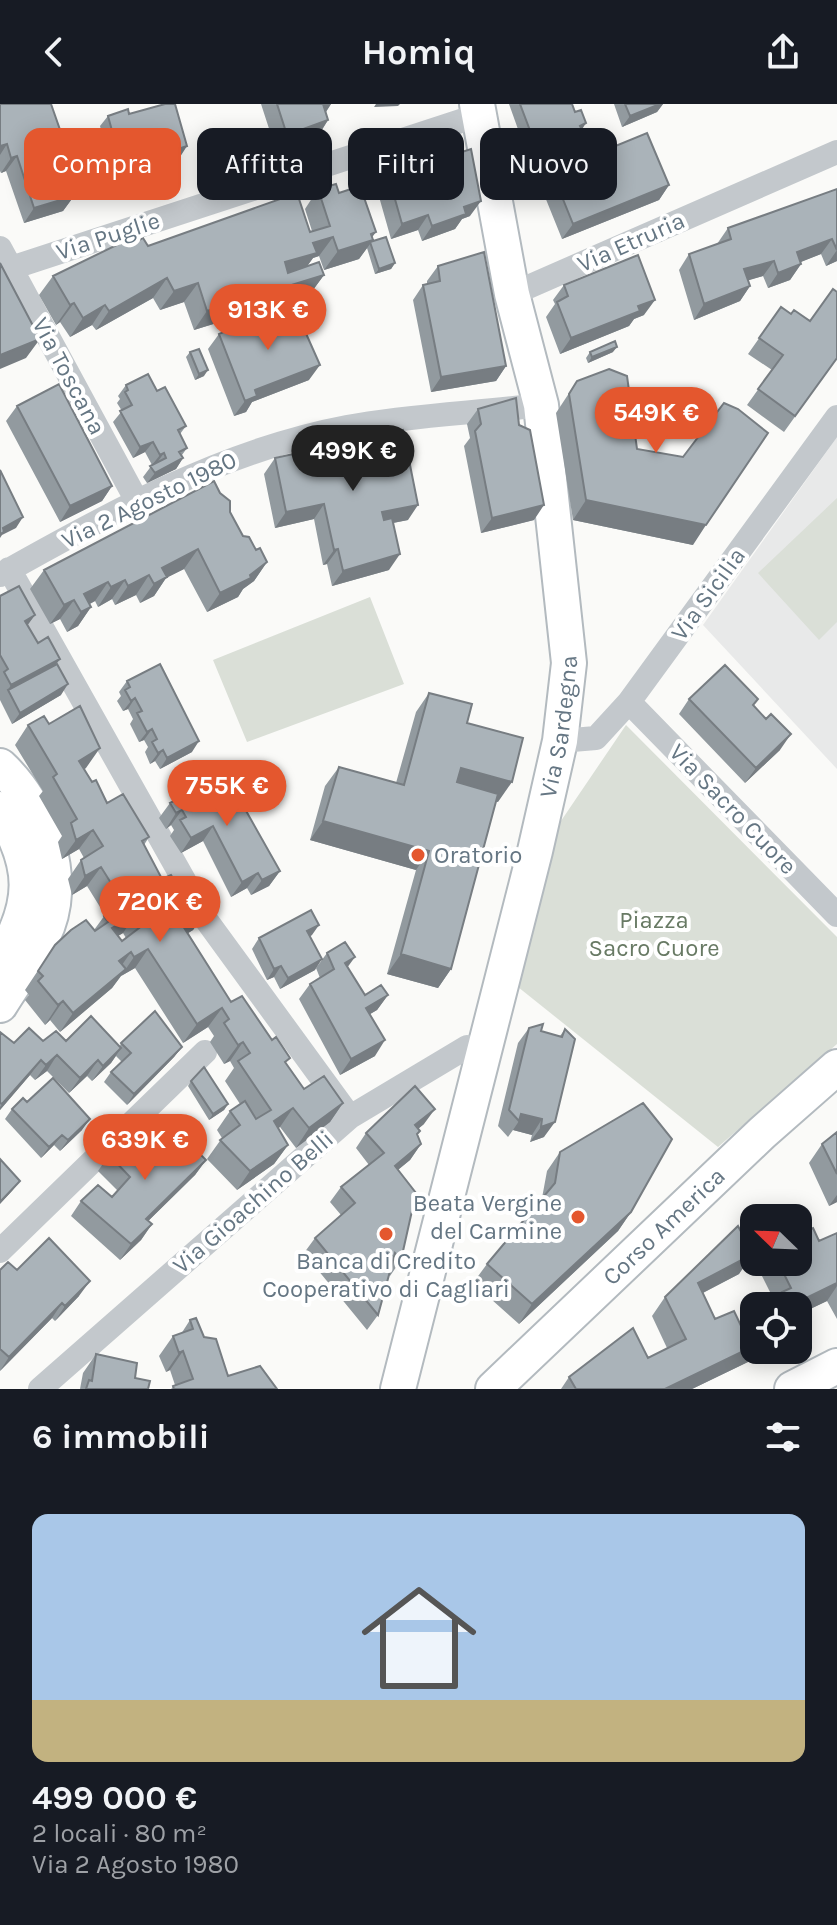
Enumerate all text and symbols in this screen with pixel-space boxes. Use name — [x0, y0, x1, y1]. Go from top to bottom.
icon: back — [32, 30, 76, 74]
icon: share — [761, 30, 805, 74]
text: Homiq — [362, 31, 475, 73]
chip: Compra — [24, 128, 181, 200]
chip: Affitta — [197, 128, 332, 200]
chip: Filtri — [348, 128, 464, 200]
chip: Nuovo — [480, 128, 617, 200]
street label: Via Puglie — [53, 206, 163, 266]
street label: Via Etruria — [573, 206, 689, 278]
pin: 913K € — [203, 284, 333, 352]
text: 913K € — [227, 294, 309, 325]
street label: Via Toscana — [26, 313, 112, 439]
pin: 549K € — [591, 387, 721, 455]
text: 549K € — [613, 397, 699, 428]
pin: 499K € — [288, 425, 418, 493]
text: 499K € — [309, 435, 397, 466]
street label: Via 2 Agosto 1980 — [57, 446, 241, 554]
street label: Via Sicilia — [665, 542, 751, 646]
street label: Via Sardegna — [534, 654, 584, 801]
street label: Via Sacro Cuore — [664, 738, 802, 880]
pin: 755K € — [162, 760, 292, 828]
text: 755K € — [185, 770, 269, 801]
place label: Oratorio — [434, 841, 522, 869]
marker: Oratorio — [409, 846, 427, 864]
pin: 720K € — [95, 876, 225, 944]
text: 720K € — [117, 886, 203, 917]
park label: Piazza Sacro Cuore — [589, 906, 719, 962]
pin: 639K € — [80, 1114, 210, 1182]
text: 639K € — [101, 1124, 189, 1155]
street label: Via Gioachino Belli — [167, 1125, 339, 1279]
street label: Corso America — [597, 1162, 731, 1291]
place label: Beata Vergine del Carmine — [413, 1189, 562, 1245]
north arrow — [740, 1204, 812, 1276]
map controls — [740, 1204, 812, 1364]
marker: Beata Vergine del Carmine — [569, 1208, 587, 1226]
marker: Banca di Credito Cooperativo di Cagliari — [377, 1225, 395, 1243]
place label: Banca di Credito Cooperativo di Cagliari — [262, 1247, 510, 1303]
button: locate — [740, 1292, 812, 1364]
icon: filters — [761, 1415, 805, 1459]
text: 6 immobili — [32, 1417, 210, 1457]
icon: home — [347, 1566, 491, 1710]
text: 499 000 € — [32, 1778, 197, 1818]
text: 2 locali · 80 m² — [32, 1818, 207, 1849]
text: Via 2 Agosto 1980 — [32, 1849, 239, 1880]

